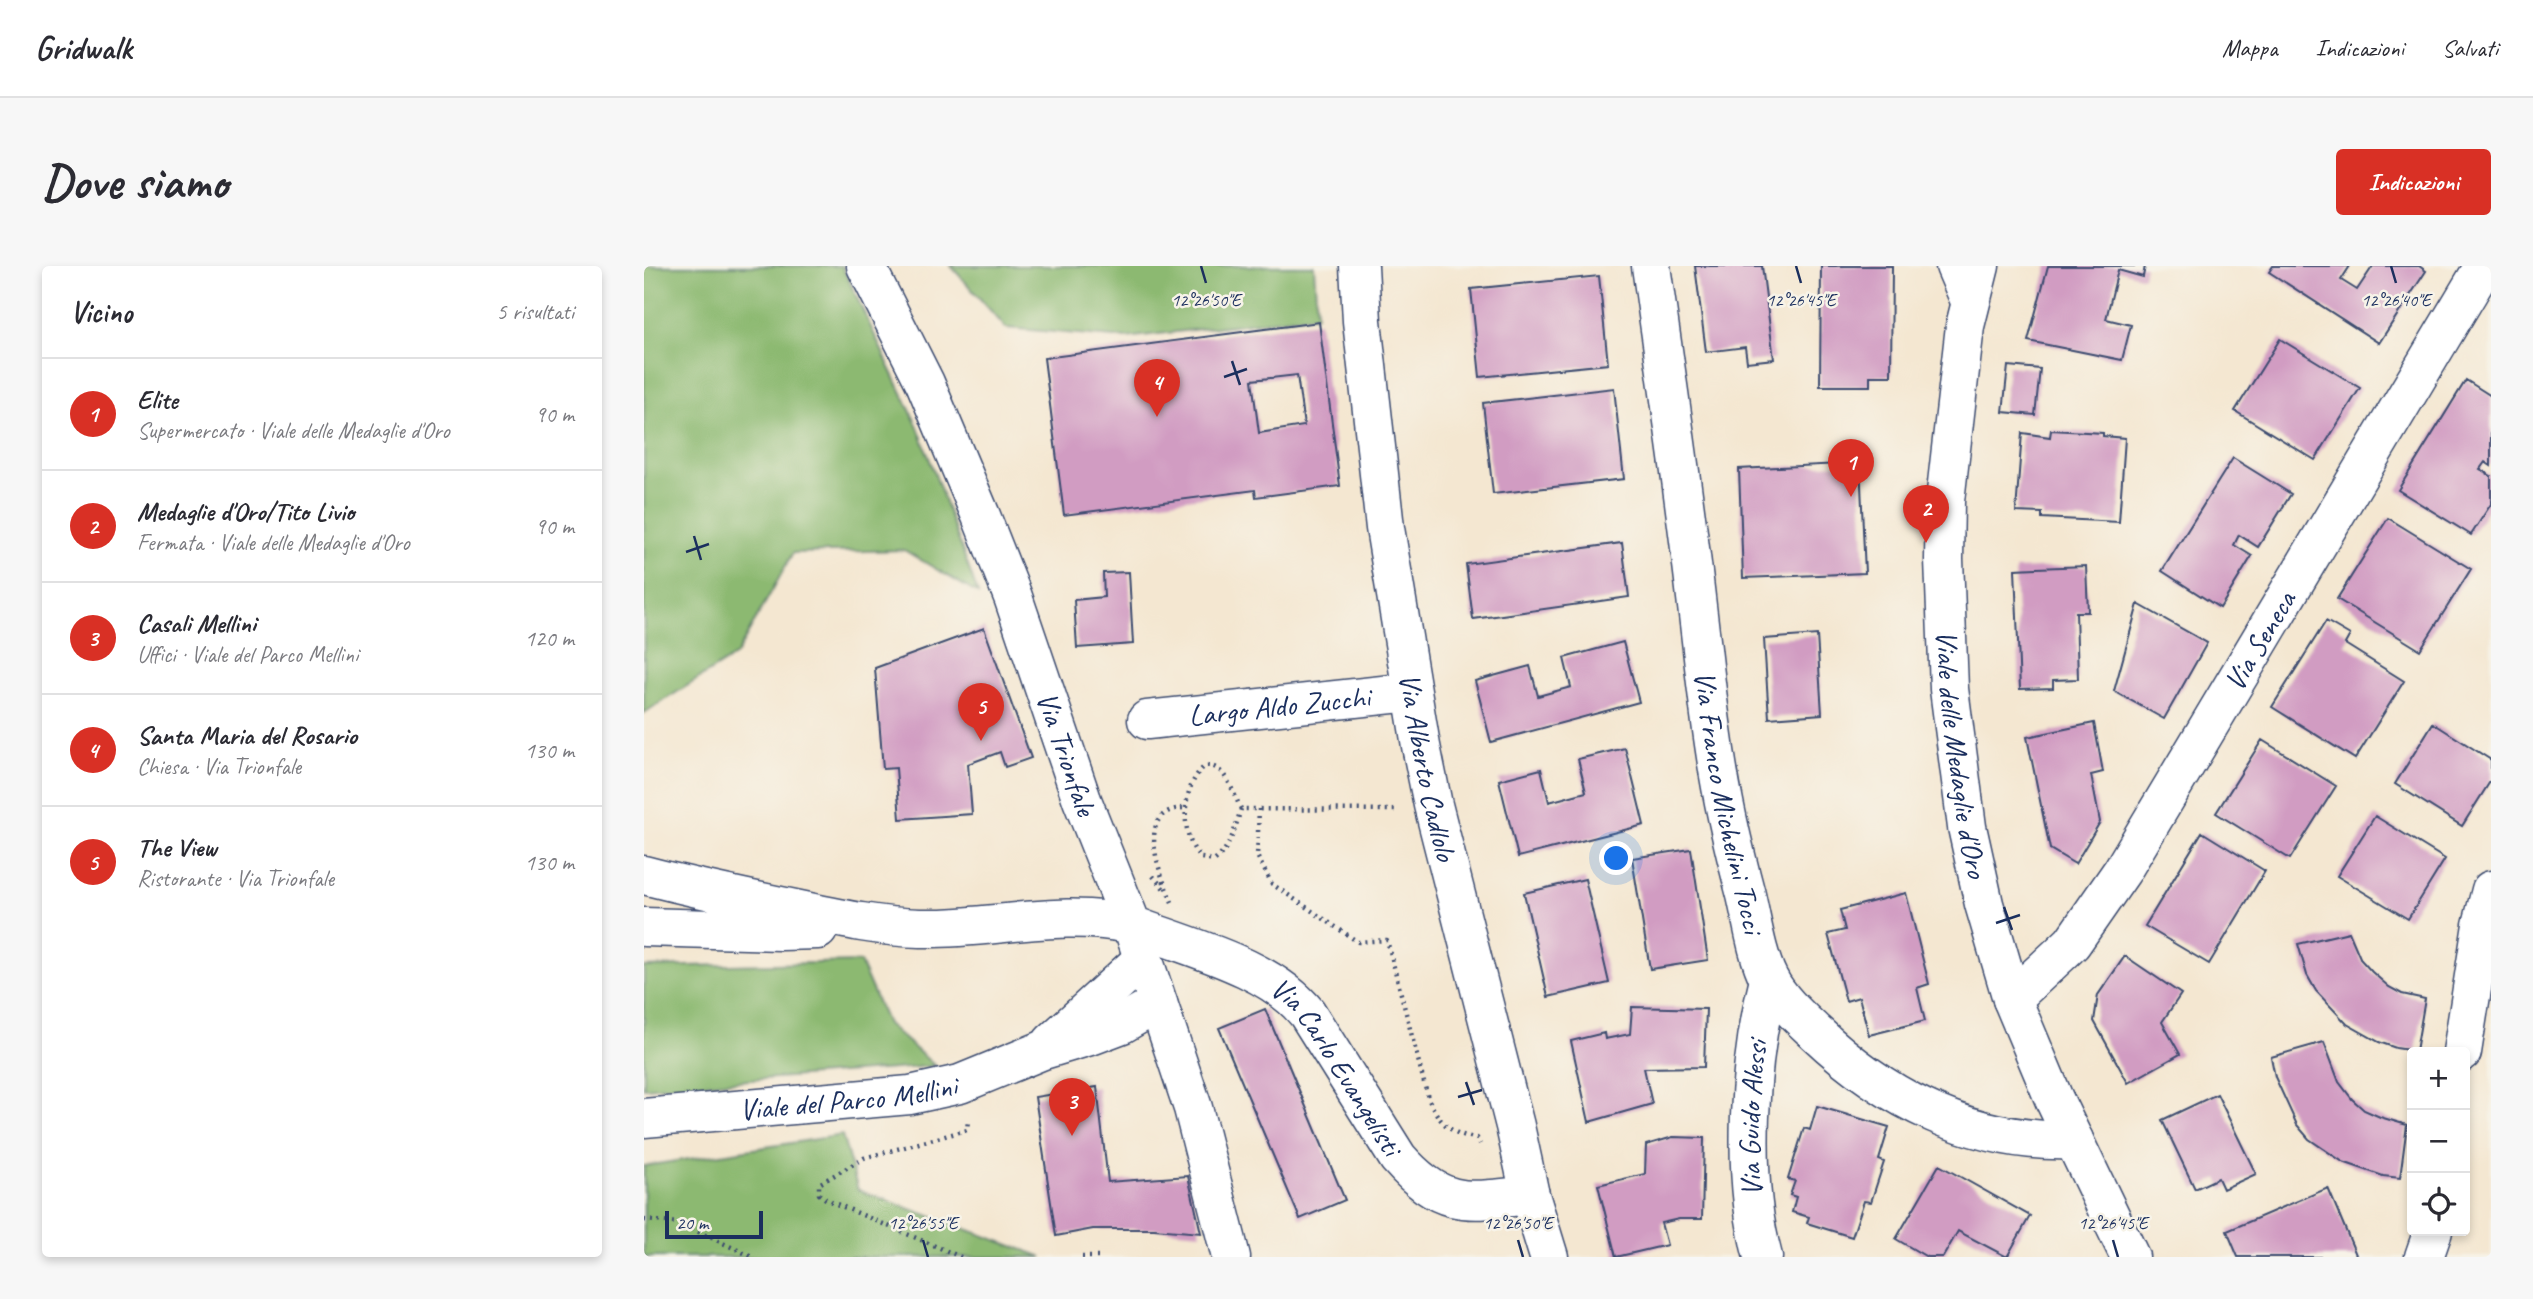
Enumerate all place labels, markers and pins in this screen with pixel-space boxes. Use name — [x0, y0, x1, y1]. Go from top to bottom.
pin: 4 — [1134, 359, 1180, 417]
pin: 1 — [1828, 439, 1874, 497]
pin: 2 — [1903, 485, 1949, 543]
pin: 5 — [958, 683, 1004, 741]
pin: 3 — [1049, 1078, 1095, 1136]

